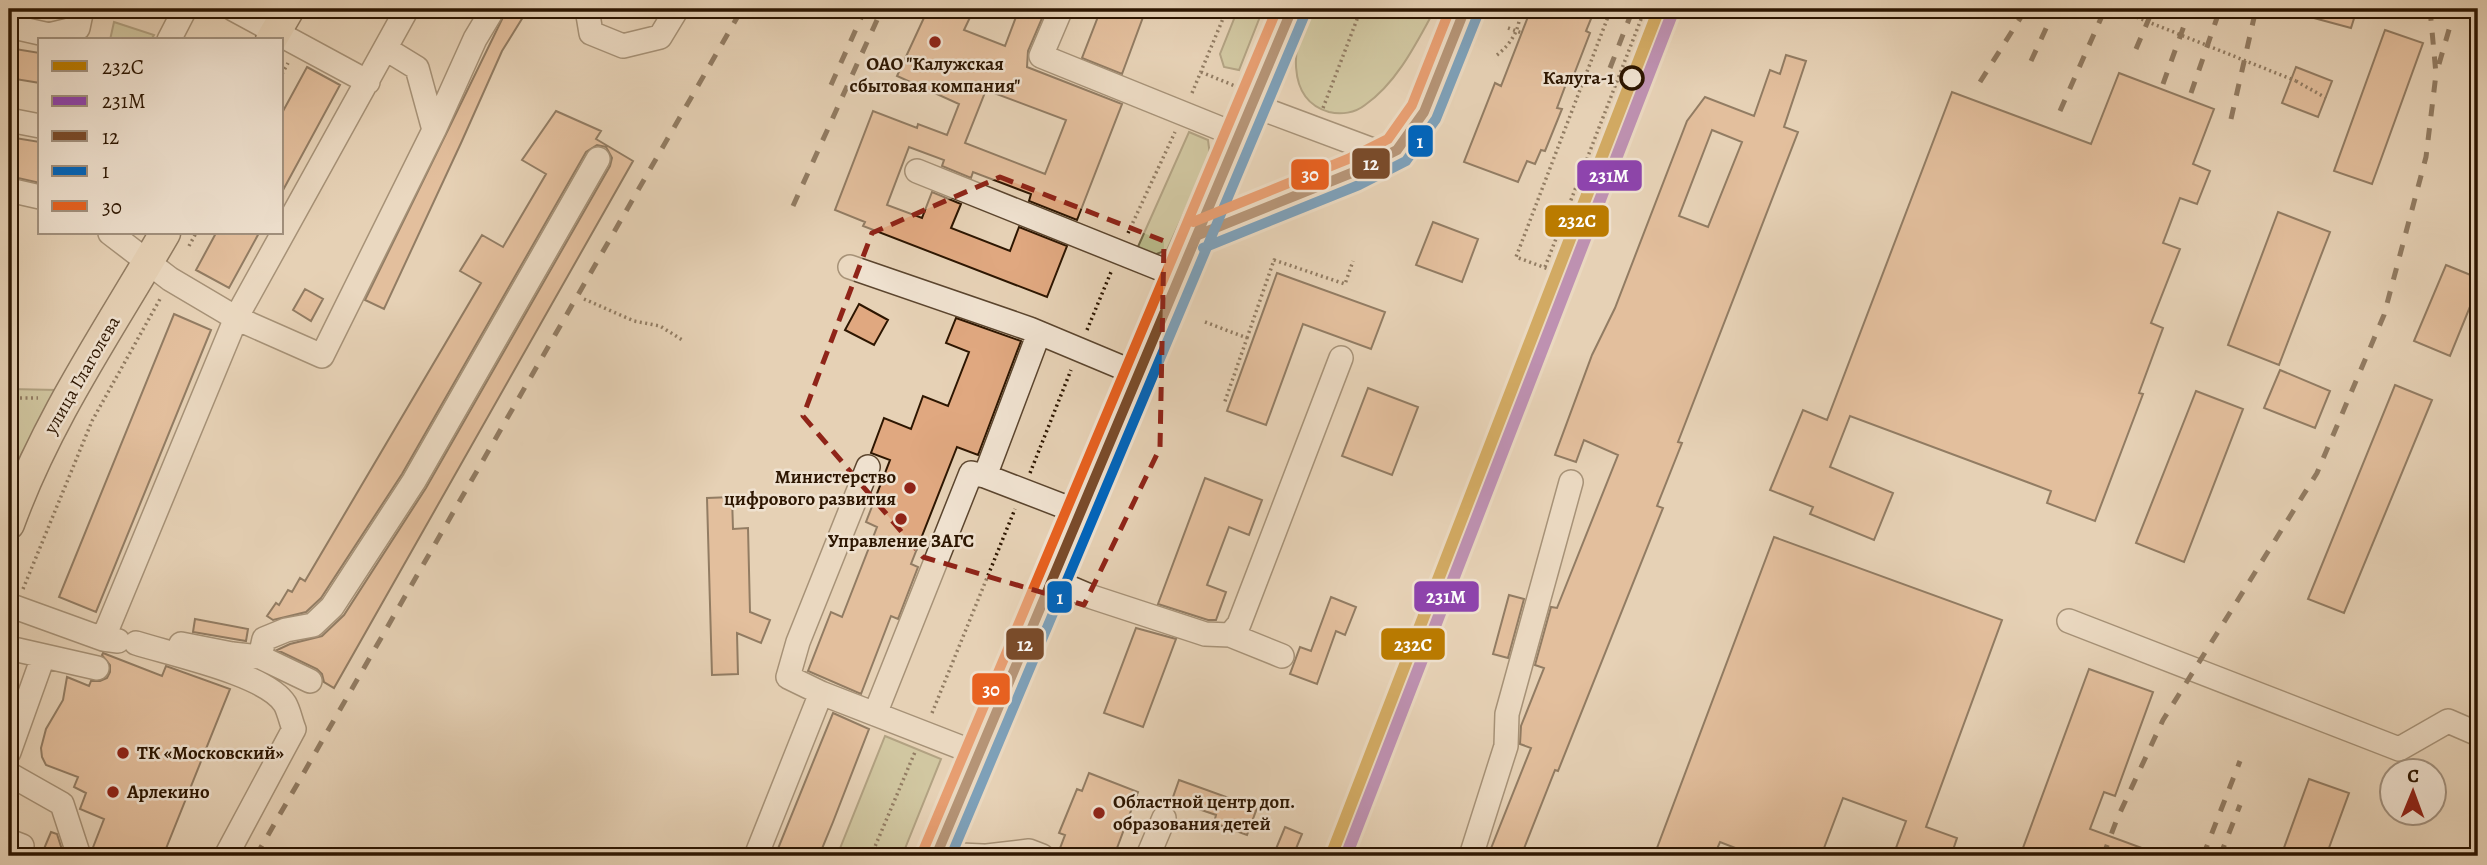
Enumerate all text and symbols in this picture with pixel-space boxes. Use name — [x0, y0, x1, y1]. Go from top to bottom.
marker: ОАО "Калужская сбытовая компания" — [927, 34, 943, 50]
legend — [38, 38, 284, 234]
place label: ОАО "Калужская сбытовая компания" — [850, 51, 1020, 99]
text: 232C — [102, 53, 144, 81]
place label: Калуга-1 — [1543, 65, 1614, 91]
marker: Калуга-1 — [1620, 66, 1644, 90]
text: 231М — [102, 87, 146, 115]
text: 12 — [102, 123, 119, 151]
line badge: 1 — [1407, 124, 1434, 158]
text: 1 — [1417, 129, 1424, 155]
line badge: 12 — [1351, 147, 1391, 180]
text: 12 — [1363, 151, 1379, 177]
text: 1 — [102, 157, 109, 185]
line badge: 30 — [1290, 158, 1330, 191]
line badge: 231М — [1576, 159, 1643, 192]
text: 30 — [1301, 162, 1319, 188]
text: 231М — [1589, 163, 1629, 189]
text: 30 — [102, 193, 122, 221]
line badge: 232C — [1544, 204, 1610, 238]
text: 232C — [1558, 208, 1596, 234]
street label: улица Глаголева — [37, 311, 126, 440]
place label: Министерство цифрового развития — [724, 464, 896, 512]
marker: Министерство цифрового развития — [902, 480, 918, 496]
marker: Управление ЗАГС — [893, 511, 909, 527]
place label: Управление ЗАГС — [828, 528, 974, 554]
line badge: 1 — [1046, 580, 1073, 614]
line badge: 231М — [1413, 580, 1480, 613]
text: 231М — [1426, 584, 1466, 610]
text: 1 — [1057, 585, 1064, 611]
line badge: 12 — [1005, 627, 1045, 661]
line badge: 232C — [1380, 627, 1446, 661]
text: 12 — [1017, 632, 1033, 658]
text: 232C — [1394, 632, 1432, 658]
line badge: 30 — [971, 672, 1011, 706]
text: 30 — [982, 677, 1000, 703]
place label: ТК «Московский» — [137, 740, 285, 766]
marker: ТК «Московский» — [115, 745, 131, 761]
north arrow — [2378, 756, 2448, 826]
text: С — [2407, 763, 2419, 789]
place label: Арлекино — [126, 779, 210, 805]
marker: Арлекино — [105, 784, 121, 800]
place label: Областной центр доп. образования детей — [1113, 789, 1295, 837]
marker: Областной центр доп. образования детей — [1091, 805, 1107, 821]

